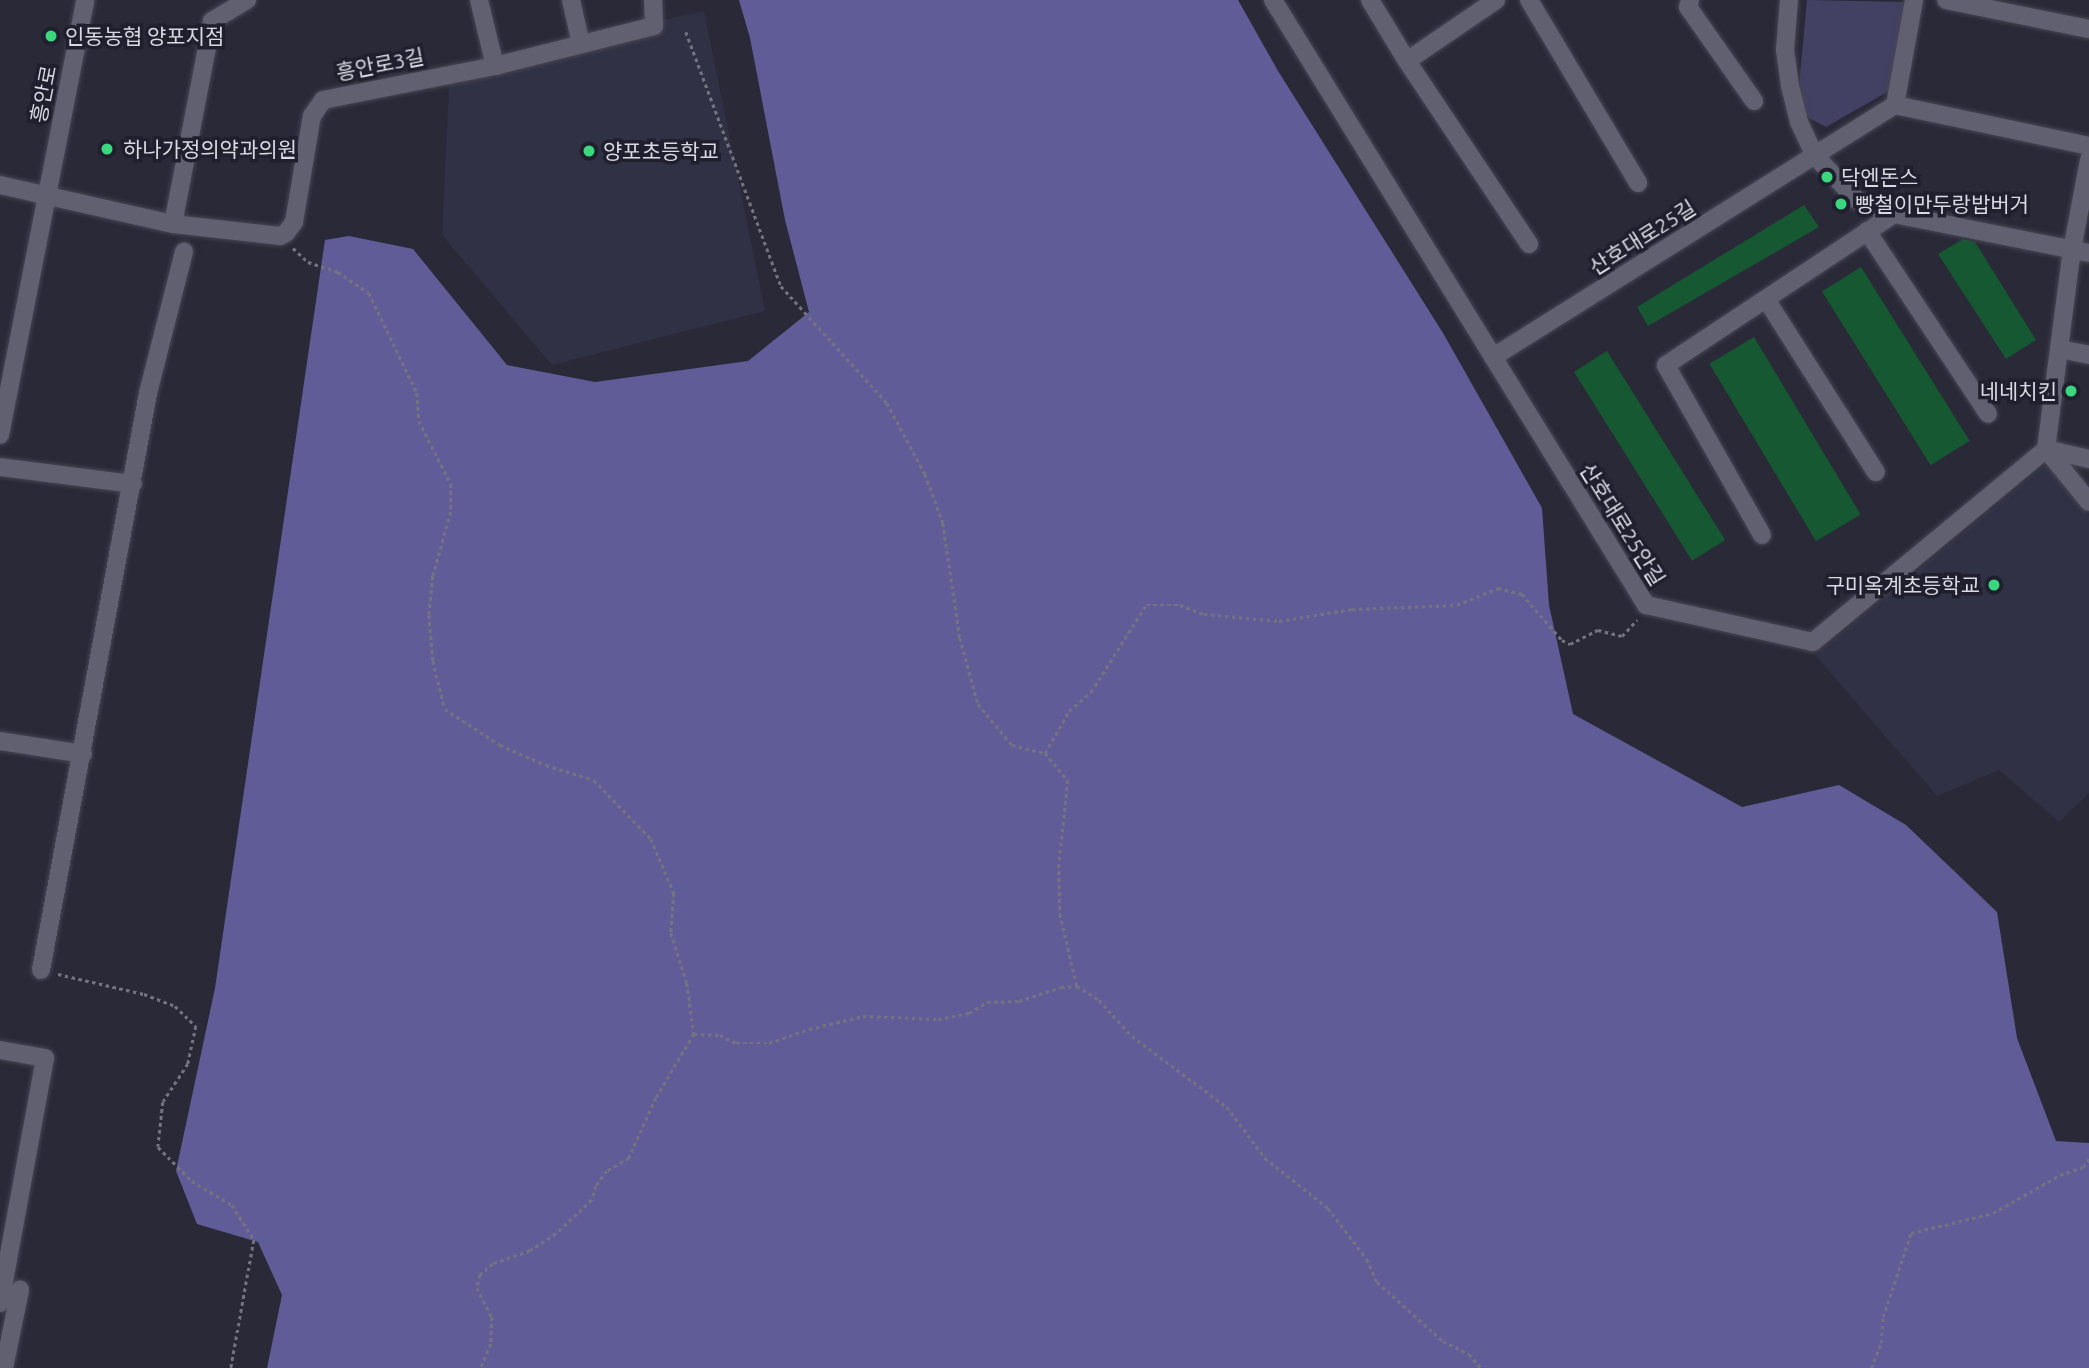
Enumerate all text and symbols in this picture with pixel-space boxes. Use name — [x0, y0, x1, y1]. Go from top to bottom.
place label: 인동농협 양포지점 — [65, 23, 224, 49]
marker: 인동농협 양포지점 — [43, 28, 59, 44]
street label: 흥안로3길 — [334, 43, 426, 85]
street label: 흥안로 — [25, 63, 61, 125]
place label: 하나가정의약과의원 — [123, 136, 297, 162]
place label: 양포초등학교 — [603, 138, 719, 164]
marker: 하나가정의약과의원 — [97, 139, 117, 159]
marker: 양포초등학교 — [581, 143, 597, 159]
place label: 닥엔돈스 — [1841, 164, 1918, 190]
marker: 닥엔돈스 — [1819, 169, 1835, 185]
place label: 빵철이만두랑밥버거 — [1855, 191, 2029, 217]
street label: 산호대로25길 — [1584, 194, 1700, 280]
marker: 빵철이만두랑밥버거 — [1833, 196, 1849, 212]
place label: 네네치킨 — [1980, 378, 2057, 404]
marker: 네네치킨 — [2063, 383, 2079, 399]
street label: 산호대로25안길 — [1575, 458, 1671, 590]
place label: 구미옥계초등학교 — [1825, 572, 1980, 598]
marker: 구미옥계초등학교 — [1986, 577, 2002, 593]

